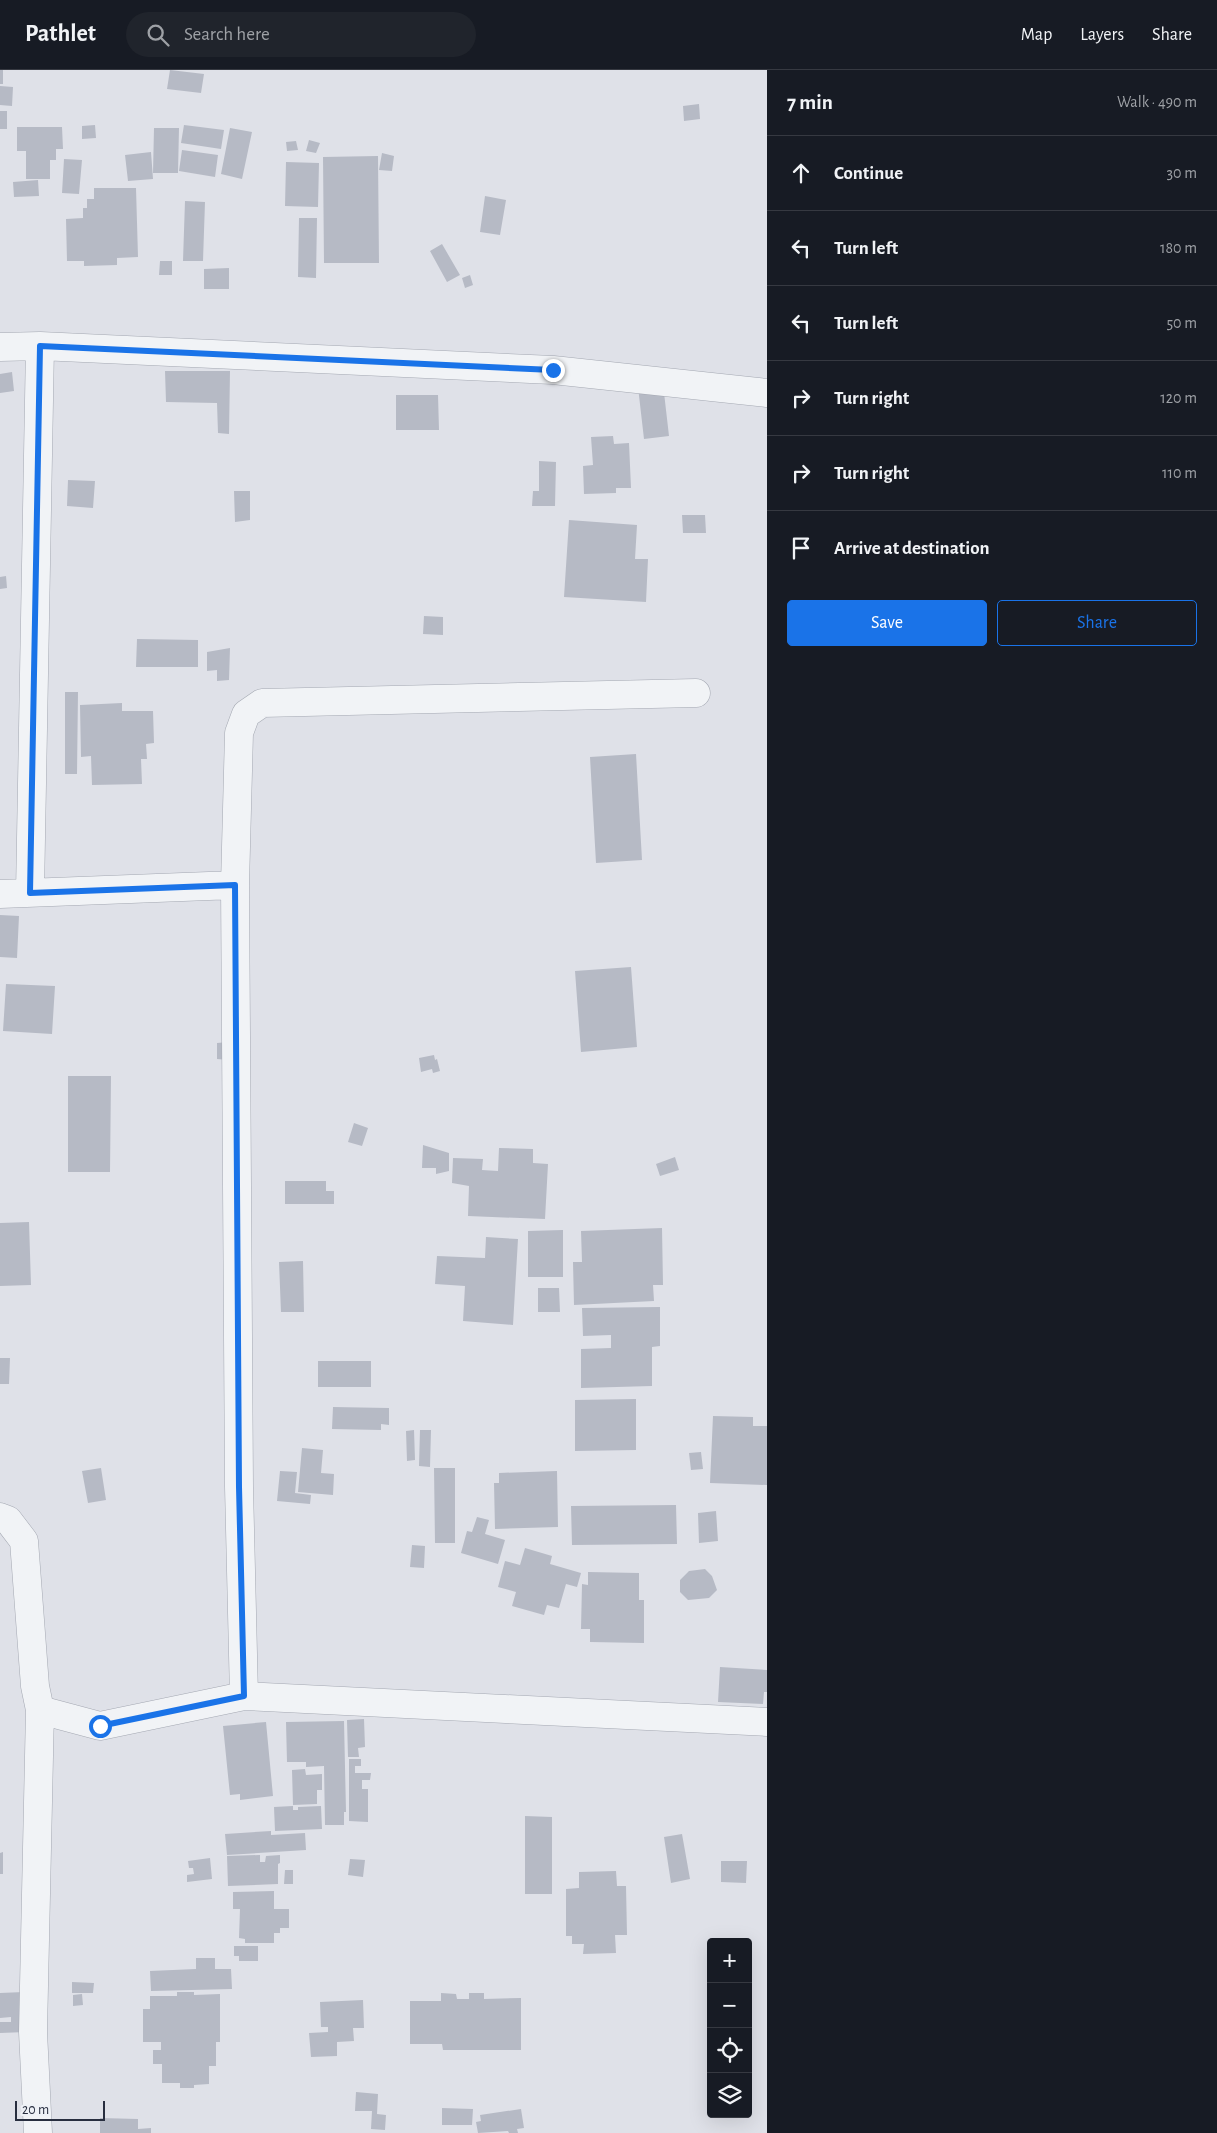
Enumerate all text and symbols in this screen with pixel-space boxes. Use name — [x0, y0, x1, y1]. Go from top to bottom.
search box — [126, 12, 476, 57]
icon: search — [144, 21, 172, 49]
text: Pathlet — [25, 22, 96, 46]
text: Search here — [184, 25, 270, 44]
text: Map — [1021, 26, 1052, 44]
text: Layers — [1080, 26, 1124, 44]
text: Share — [1152, 26, 1192, 44]
text: 7 min — [787, 92, 833, 113]
text: Walk · 490 m — [1117, 94, 1197, 110]
icon: ahead — [787, 159, 815, 187]
text: Continue — [834, 164, 903, 183]
text: 30 m — [1167, 165, 1197, 181]
icon: left — [787, 234, 815, 262]
text: Turn left — [834, 239, 898, 258]
text: 180 m — [1160, 240, 1197, 256]
icon: left — [787, 309, 815, 337]
text: Turn left — [834, 314, 898, 333]
text: 50 m — [1166, 315, 1197, 331]
route end — [542, 359, 565, 382]
icon: right — [787, 384, 815, 412]
text: Turn right — [834, 389, 909, 408]
text: 120 m — [1160, 390, 1197, 406]
icon: right — [787, 459, 815, 487]
text: Turn right — [834, 464, 909, 483]
text: 110 m — [1162, 465, 1197, 481]
icon: arrive — [787, 534, 815, 562]
text: Arrive at destination — [834, 539, 990, 558]
button: Save — [787, 600, 987, 646]
button: Share — [997, 600, 1197, 646]
route start — [89, 1715, 112, 1738]
map controls — [707, 1938, 752, 2118]
button: + — [707, 1938, 752, 1983]
button: − — [707, 1983, 752, 2028]
button: locate — [707, 2028, 752, 2073]
button: layers — [707, 2073, 752, 2118]
scale bar — [15, 2098, 105, 2121]
text: 20 m — [22, 2103, 49, 2117]

